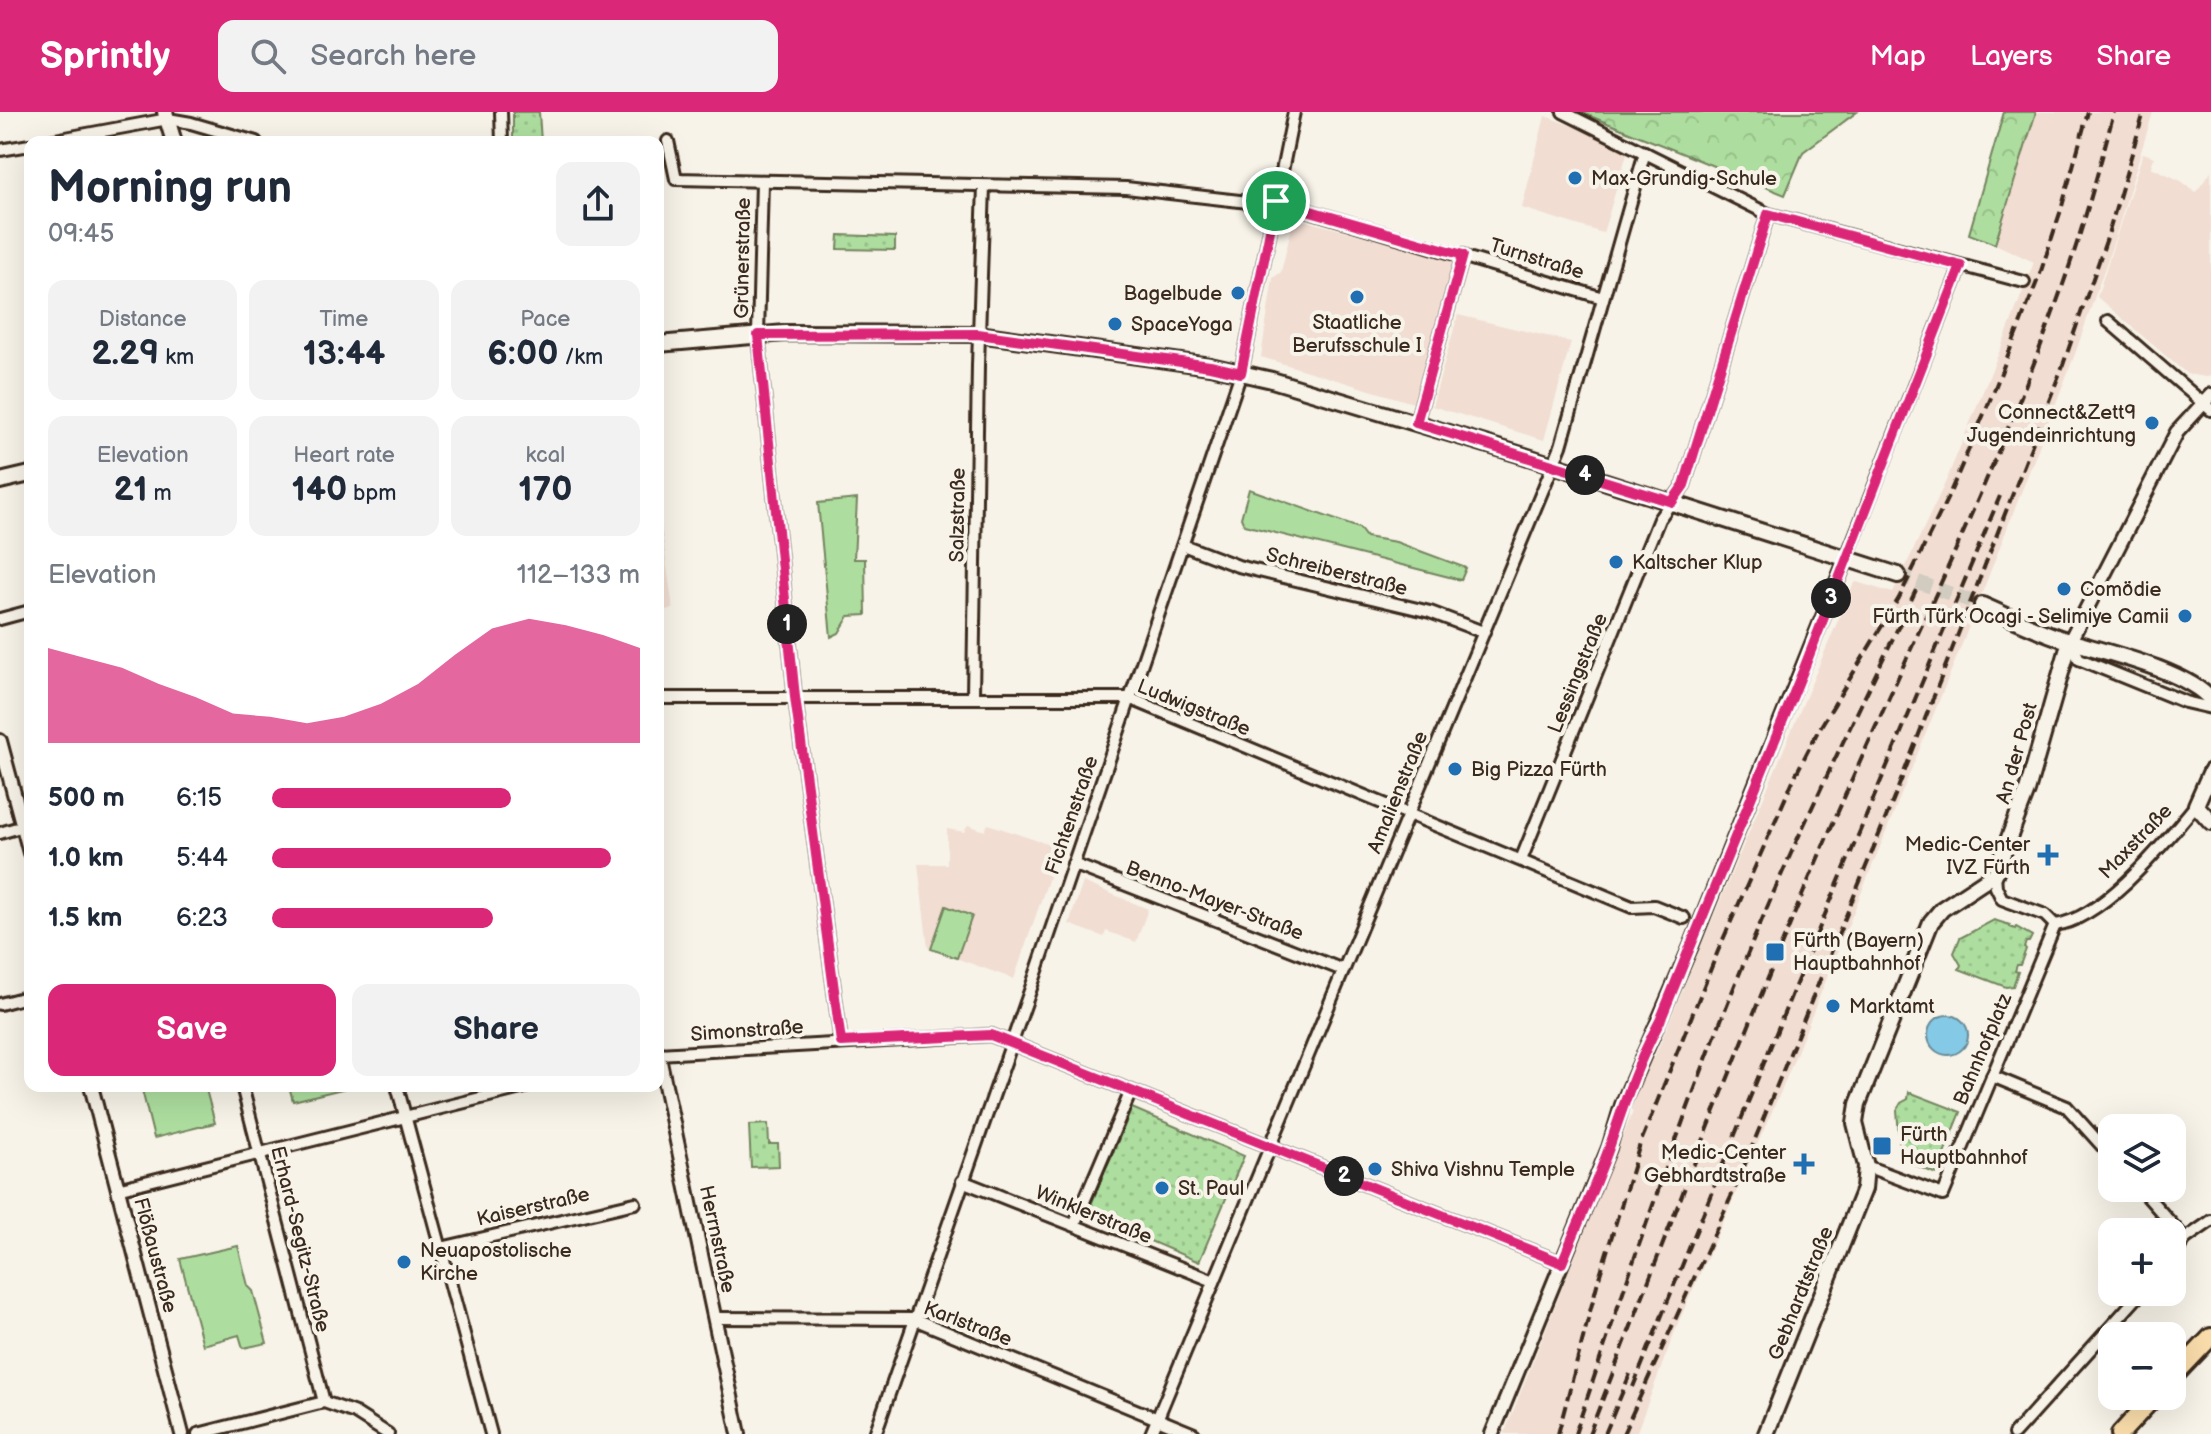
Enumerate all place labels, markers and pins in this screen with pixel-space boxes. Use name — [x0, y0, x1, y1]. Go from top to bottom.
pin — [1242, 167, 1310, 235]
place label: Max-Grundig-Schule — [1591, 167, 1777, 191]
marker: Max-Grundig-Schule — [1566, 169, 1584, 187]
place label: Bagelbude — [1124, 282, 1222, 306]
marker: Bagelbude — [1229, 284, 1247, 302]
marker: Staatliche Berufsschule I — [1348, 288, 1366, 306]
place label: Staatliche Berufsschule I — [1292, 311, 1422, 358]
place label: SpaceYoga — [1131, 313, 1233, 337]
marker: SpaceYoga — [1106, 315, 1124, 333]
place label: Connect&Zett9 Jugendeinrichtung — [1967, 401, 2136, 448]
marker: Connect&Zett9 Jugendeinrichtung — [2143, 414, 2161, 432]
pin: 4 — [1565, 455, 1605, 495]
place label: Kaltscher Klup — [1632, 551, 1763, 575]
marker: Kaltscher Klup — [1607, 553, 1625, 571]
pin: 3 — [1811, 578, 1851, 618]
place label: Comödie — [2080, 578, 2162, 602]
marker: Comödie — [2055, 580, 2073, 598]
pin: 1 — [767, 604, 807, 644]
place label: Fürth Türk Ocagi - Selimiye Camii — [1872, 605, 2169, 629]
marker: Fürth Türk Ocagi - Selimiye Camii — [2176, 607, 2194, 625]
place label: Big Pizza Fürth — [1471, 758, 1607, 782]
marker: Big Pizza Fürth — [1446, 760, 1464, 778]
place label: Medic-Center IVZ Fürth — [1905, 833, 2031, 880]
marker: Medic-Center IVZ Fürth — [2037, 844, 2059, 866]
place label: Fürth (Bayern) Hauptbahnhof — [1793, 929, 1924, 976]
marker: Fürth (Bayern) Hauptbahnhof — [1764, 941, 1786, 963]
place label: Marktamt — [1849, 995, 1935, 1019]
marker: Marktamt — [1824, 997, 1842, 1015]
place label: Fürth Hauptbahnhof — [1900, 1123, 2028, 1170]
marker: Fürth Hauptbahnhof — [1871, 1135, 1893, 1157]
place label: Medic-Center Gebhardtstraße — [1644, 1141, 1787, 1188]
marker: Medic-Center Gebhardtstraße — [1793, 1153, 1815, 1175]
pin: 2 — [1324, 1156, 1364, 1196]
place label: Shiva Vishnu Temple — [1391, 1158, 1575, 1182]
marker: Shiva Vishnu Temple — [1366, 1160, 1384, 1178]
place label: St. Paul — [1178, 1177, 1244, 1201]
marker: St. Paul — [1153, 1179, 1171, 1197]
place label: Neuapostolische Kirche — [420, 1239, 572, 1286]
marker: Neuapostolische Kirche — [395, 1253, 413, 1271]

